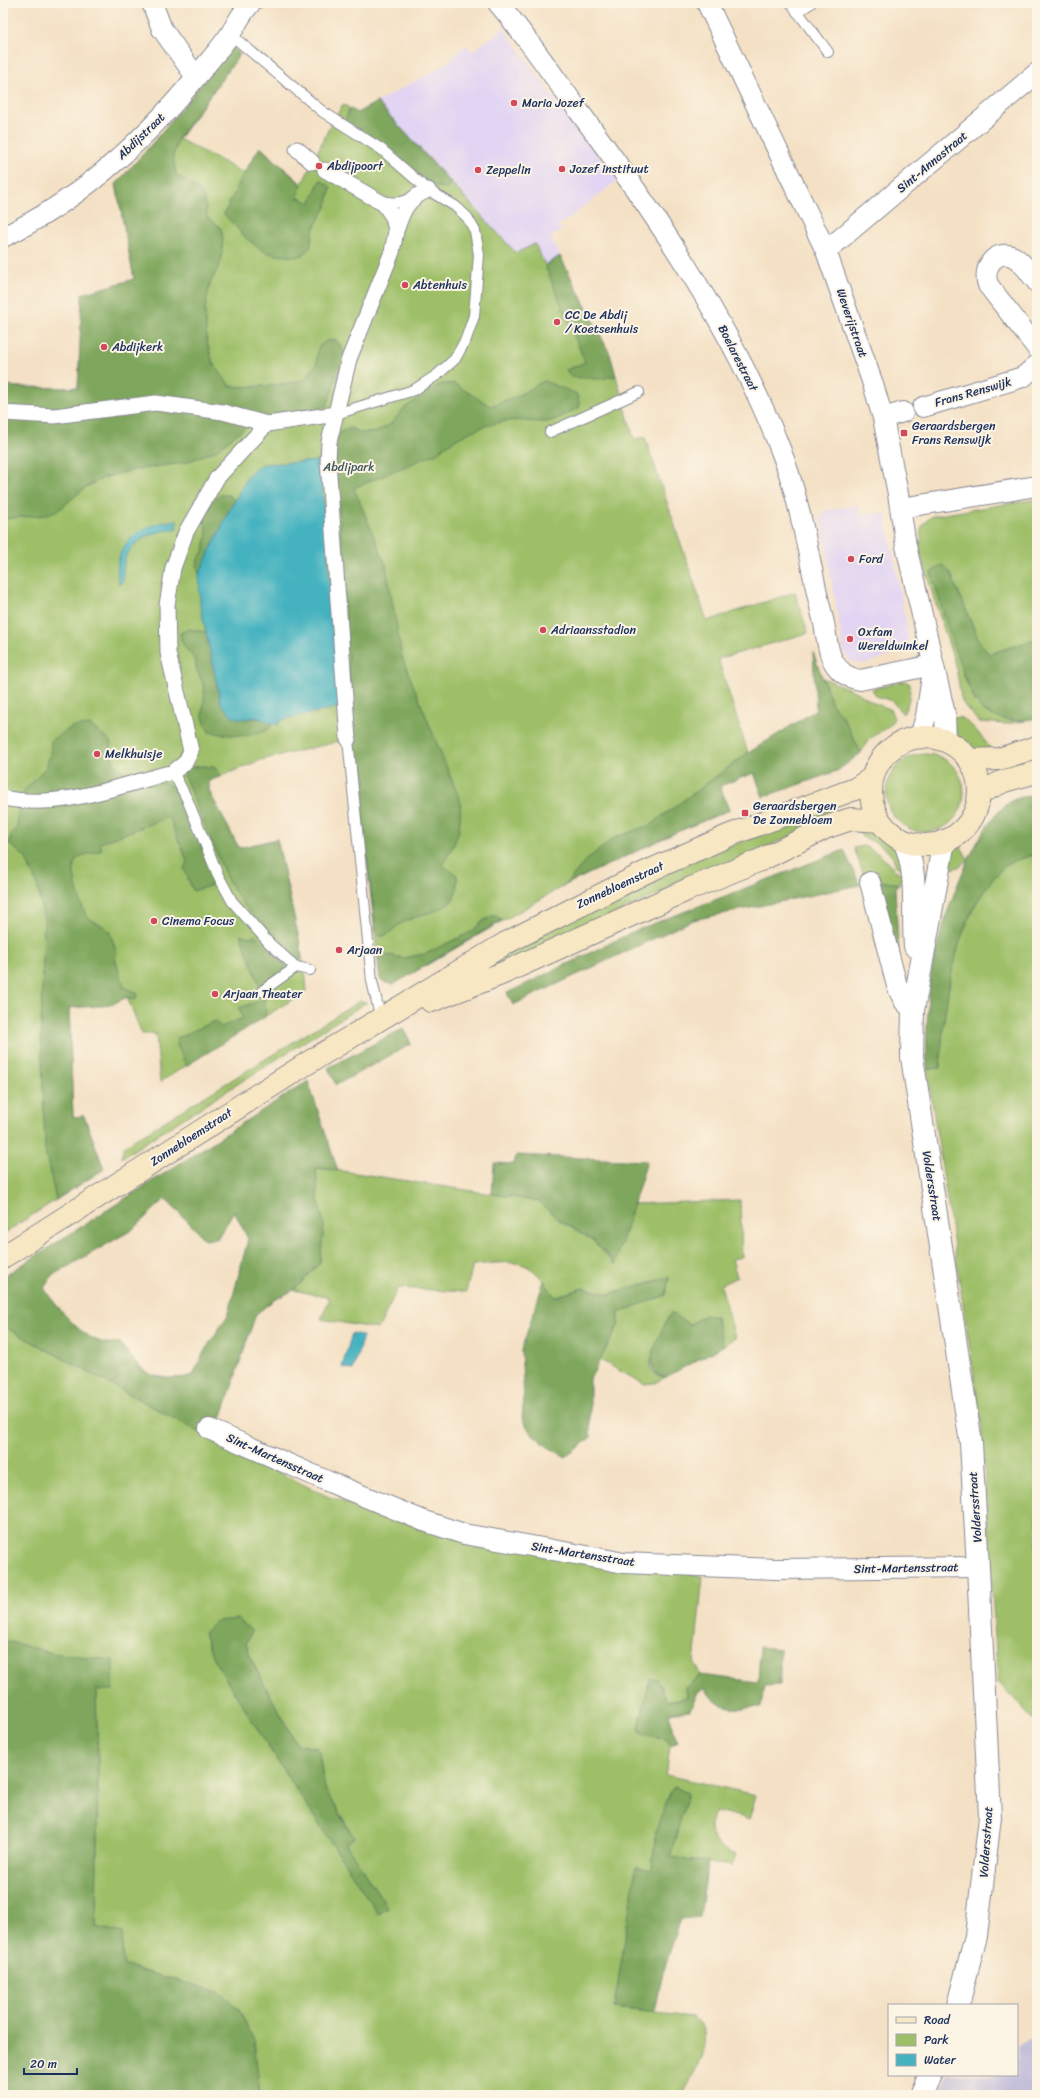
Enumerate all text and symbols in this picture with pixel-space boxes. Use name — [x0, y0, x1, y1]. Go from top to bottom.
place label: Maria Jozef — [522, 92, 586, 114]
marker: Maria Jozef — [509, 98, 519, 108]
street label: Abdijstraat — [111, 107, 170, 166]
street label: Sint-Annastraat — [891, 125, 973, 199]
place label: Abdijpoort — [326, 155, 384, 177]
place label: Jozef instituut — [569, 158, 649, 180]
place label: Zeppelin — [486, 159, 531, 181]
marker: Abdijpoort — [314, 161, 324, 171]
marker: Jozef instituut — [557, 164, 567, 174]
marker: Zeppelin — [473, 165, 483, 175]
place label: Abtenhuis — [412, 274, 467, 296]
marker: Abtenhuis — [400, 280, 410, 290]
street label: Weverijstraat — [830, 285, 874, 361]
place label: CC De Abdij / Koetsenhuis — [565, 304, 639, 340]
marker: CC De Abdij / Koetsenhuis — [552, 317, 562, 327]
street label: Boelarestraat — [712, 321, 765, 396]
place label: Abdijkerk — [111, 336, 163, 358]
marker: Abdijkerk — [99, 342, 109, 352]
street label: Frans Renswijk — [932, 370, 1015, 414]
place label: Geraardsbergen Frans Renswijk — [912, 415, 996, 451]
marker: Geraardsbergen Frans Renswijk — [899, 428, 909, 438]
park label: Abdijpark — [322, 456, 375, 478]
place label: Ford — [859, 548, 884, 570]
marker: Ford — [846, 554, 856, 564]
place label: Adriaansstadion — [550, 619, 636, 641]
place label: Oxfam Wereldwinkel — [858, 621, 929, 657]
marker: Adriaansstadion — [538, 625, 548, 635]
marker: Oxfam Wereldwinkel — [845, 634, 855, 644]
place label: Melkhuisje — [105, 743, 162, 765]
marker: Melkhuisje — [92, 749, 102, 759]
place label: Geraardsbergen De Zonnebloem — [753, 795, 837, 831]
marker: Geraardsbergen De Zonnebloem — [740, 808, 750, 818]
street label: Zonnebloemstraat — [572, 854, 669, 915]
place label: Cinema Focus — [162, 910, 235, 932]
marker: Cinema Focus — [149, 916, 159, 926]
place label: Arjaan — [346, 939, 383, 961]
marker: Arjaan — [334, 945, 344, 955]
place label: Arjaan Theater — [222, 983, 304, 1005]
marker: Arjaan Theater — [210, 989, 220, 999]
street label: Zonnebloemstraat — [145, 1101, 238, 1172]
street label: Voldersstraat — [916, 1149, 948, 1223]
street label: Sint-Martensstraat — [223, 1427, 327, 1489]
street label: Voldersstraat — [962, 1471, 988, 1543]
street label: Sint-Martensstraat — [530, 1535, 636, 1573]
street label: Sint-Martensstraat — [853, 1556, 959, 1580]
street label: Voldersstraat — [973, 1806, 999, 1878]
legend — [888, 2004, 1018, 2076]
text: Road — [924, 2009, 951, 2031]
text: Park — [924, 2029, 949, 2051]
text: Water — [924, 2049, 957, 2071]
scale bar — [24, 2050, 77, 2076]
text: 20 m — [30, 2053, 57, 2075]

